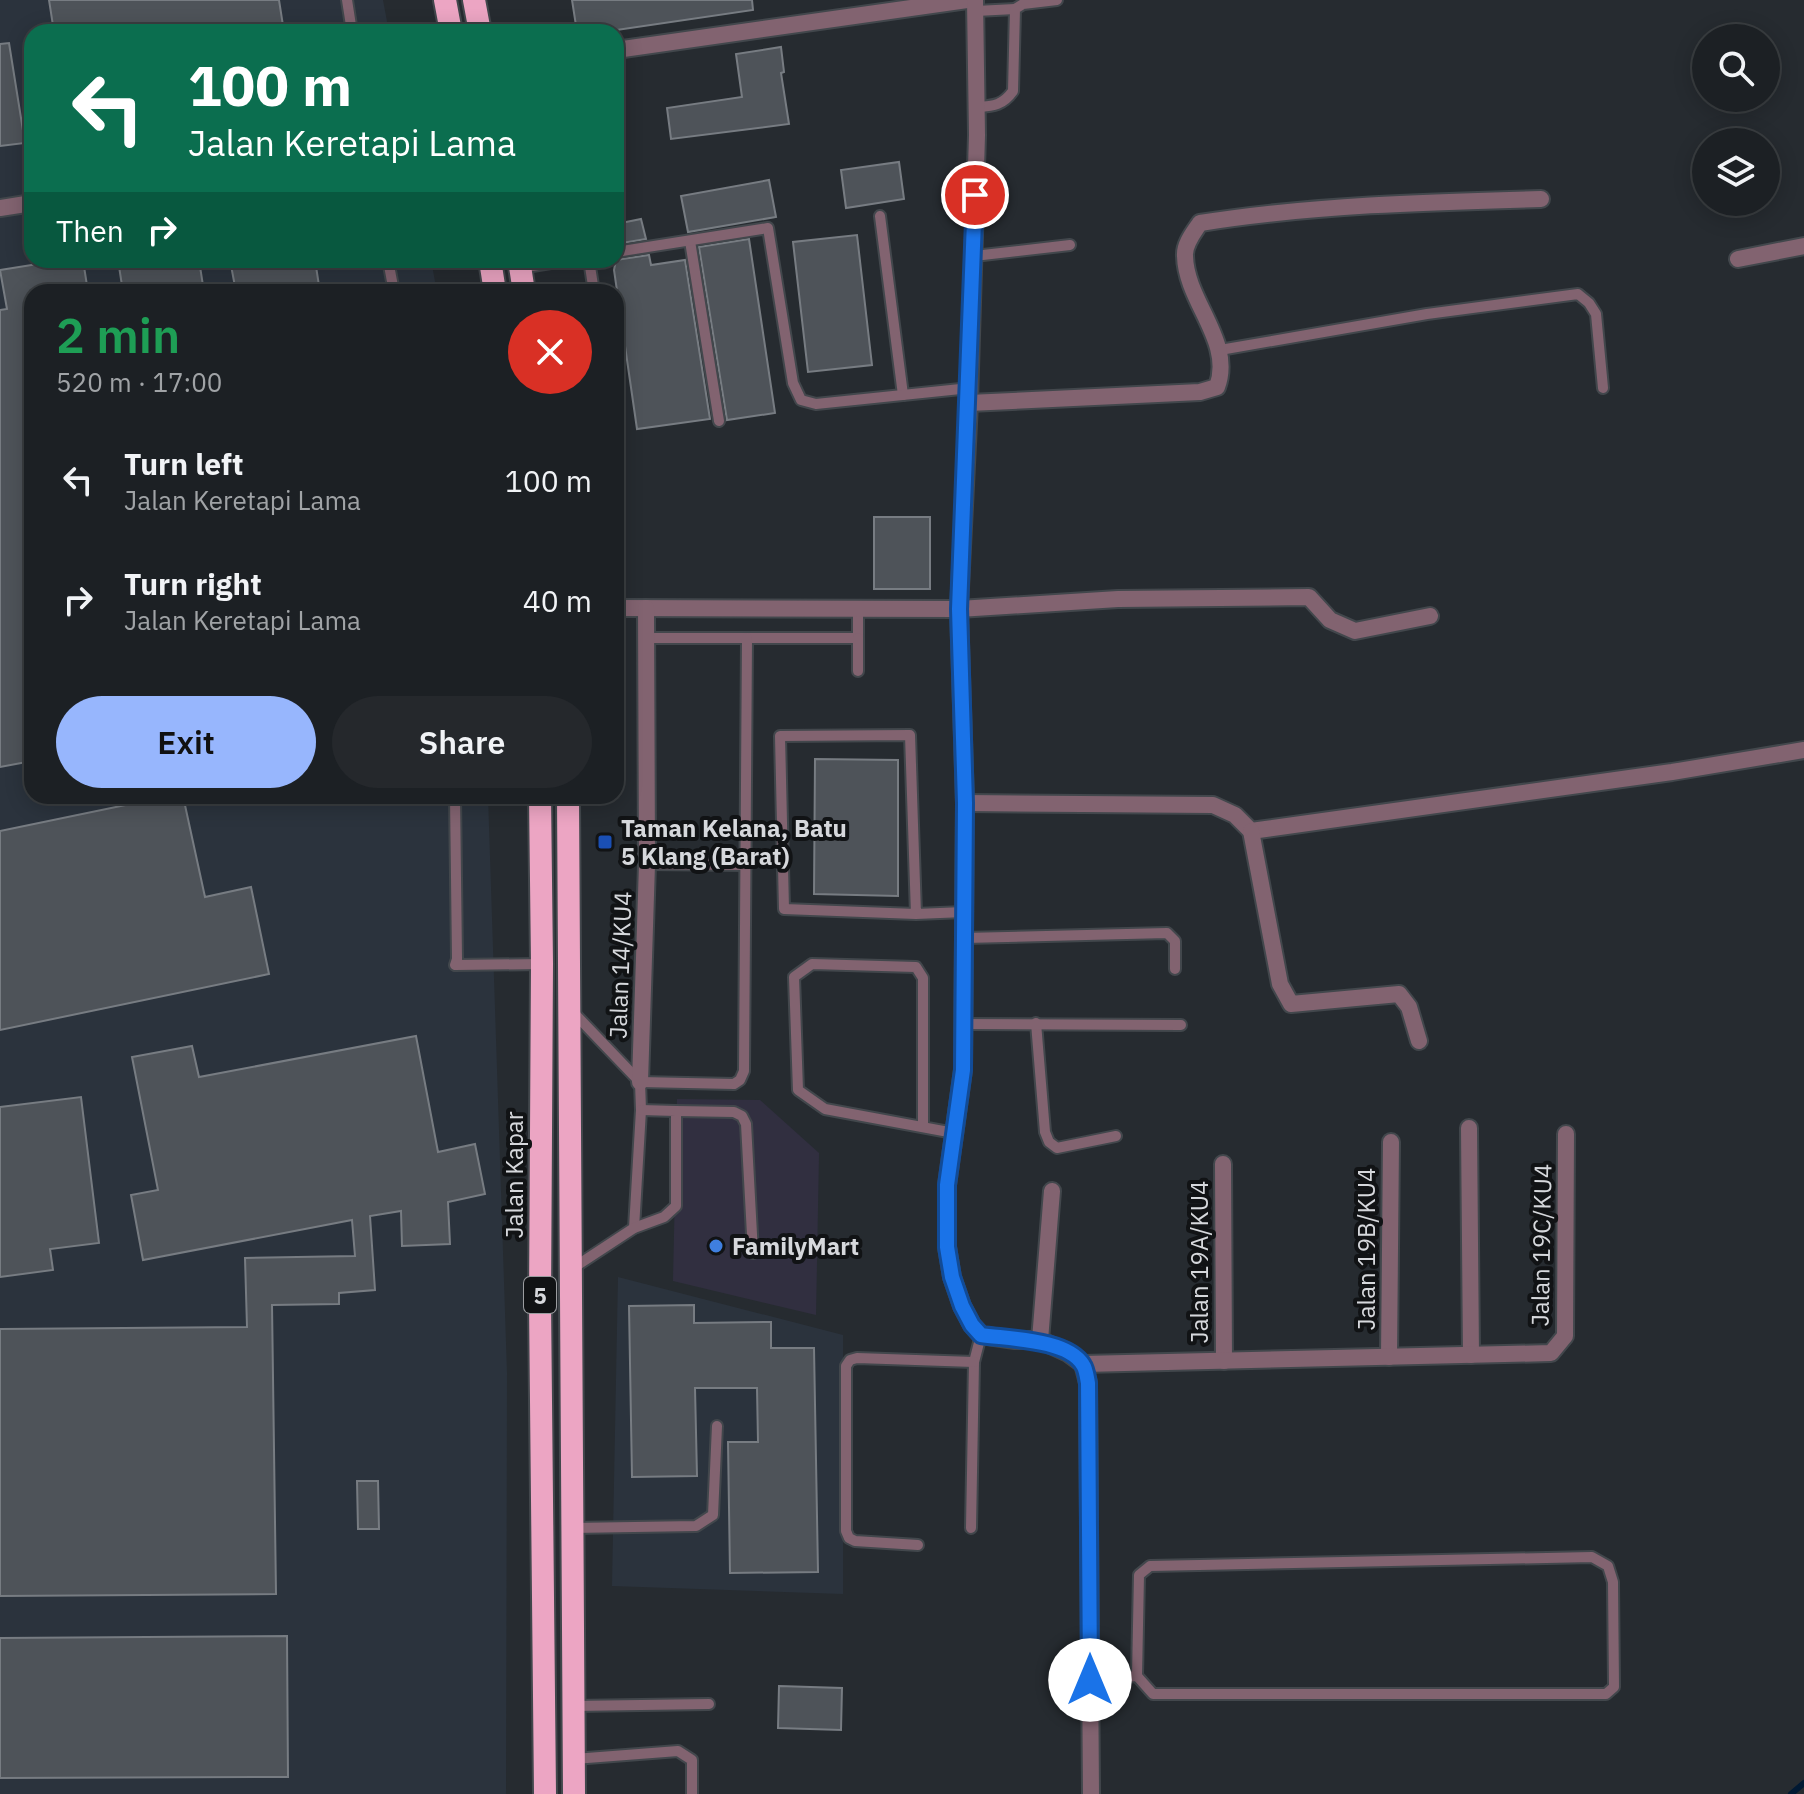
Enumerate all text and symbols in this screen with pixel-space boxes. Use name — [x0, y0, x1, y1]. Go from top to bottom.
map controls — [1692, 24, 1780, 216]
button: search — [1692, 24, 1780, 112]
text: 100 m — [188, 49, 352, 121]
icon: left — [56, 56, 160, 160]
text: Jalan Keretapi Lama — [188, 119, 516, 166]
button: layers — [1692, 128, 1780, 216]
pin — [941, 161, 1009, 229]
icon: arrive — [953, 173, 997, 217]
icon: right — [140, 208, 184, 252]
text: Then — [56, 211, 124, 250]
text: 2 min — [56, 304, 180, 366]
button: close — [508, 310, 592, 394]
text: 520 m · 17:00 — [56, 365, 222, 399]
text: Turn left — [124, 444, 243, 483]
icon: left — [56, 458, 100, 502]
text: 100 m — [505, 461, 592, 500]
text: Jalan Keretapi Lama — [124, 483, 361, 517]
text: Turn right — [124, 564, 262, 603]
icon: right — [56, 578, 100, 622]
text: 40 m — [523, 581, 592, 620]
text: Jalan Keretapi Lama — [124, 603, 361, 637]
button: Exit — [56, 696, 316, 788]
button: Share — [332, 696, 592, 788]
place label: Taman Kelana, Batu 5 Klang (Barat) — [621, 812, 847, 872]
marker: Taman Kelana, Batu 5 Klang (Barat) — [596, 833, 614, 851]
street label: Jalan 14/KU4 — [601, 891, 639, 1039]
street label: Jalan Kapar — [498, 1111, 530, 1238]
street label: Jalan 19C/KU4 — [1524, 1163, 1558, 1327]
street label: Jalan 19B/KU4 — [1350, 1168, 1382, 1330]
street label: Jalan 19A/KU4 — [1183, 1181, 1215, 1343]
place label: FamilyMart — [732, 1230, 859, 1262]
marker: FamilyMart — [707, 1237, 725, 1255]
road number: 5 — [524, 1277, 556, 1313]
position arrow — [1048, 1638, 1132, 1722]

